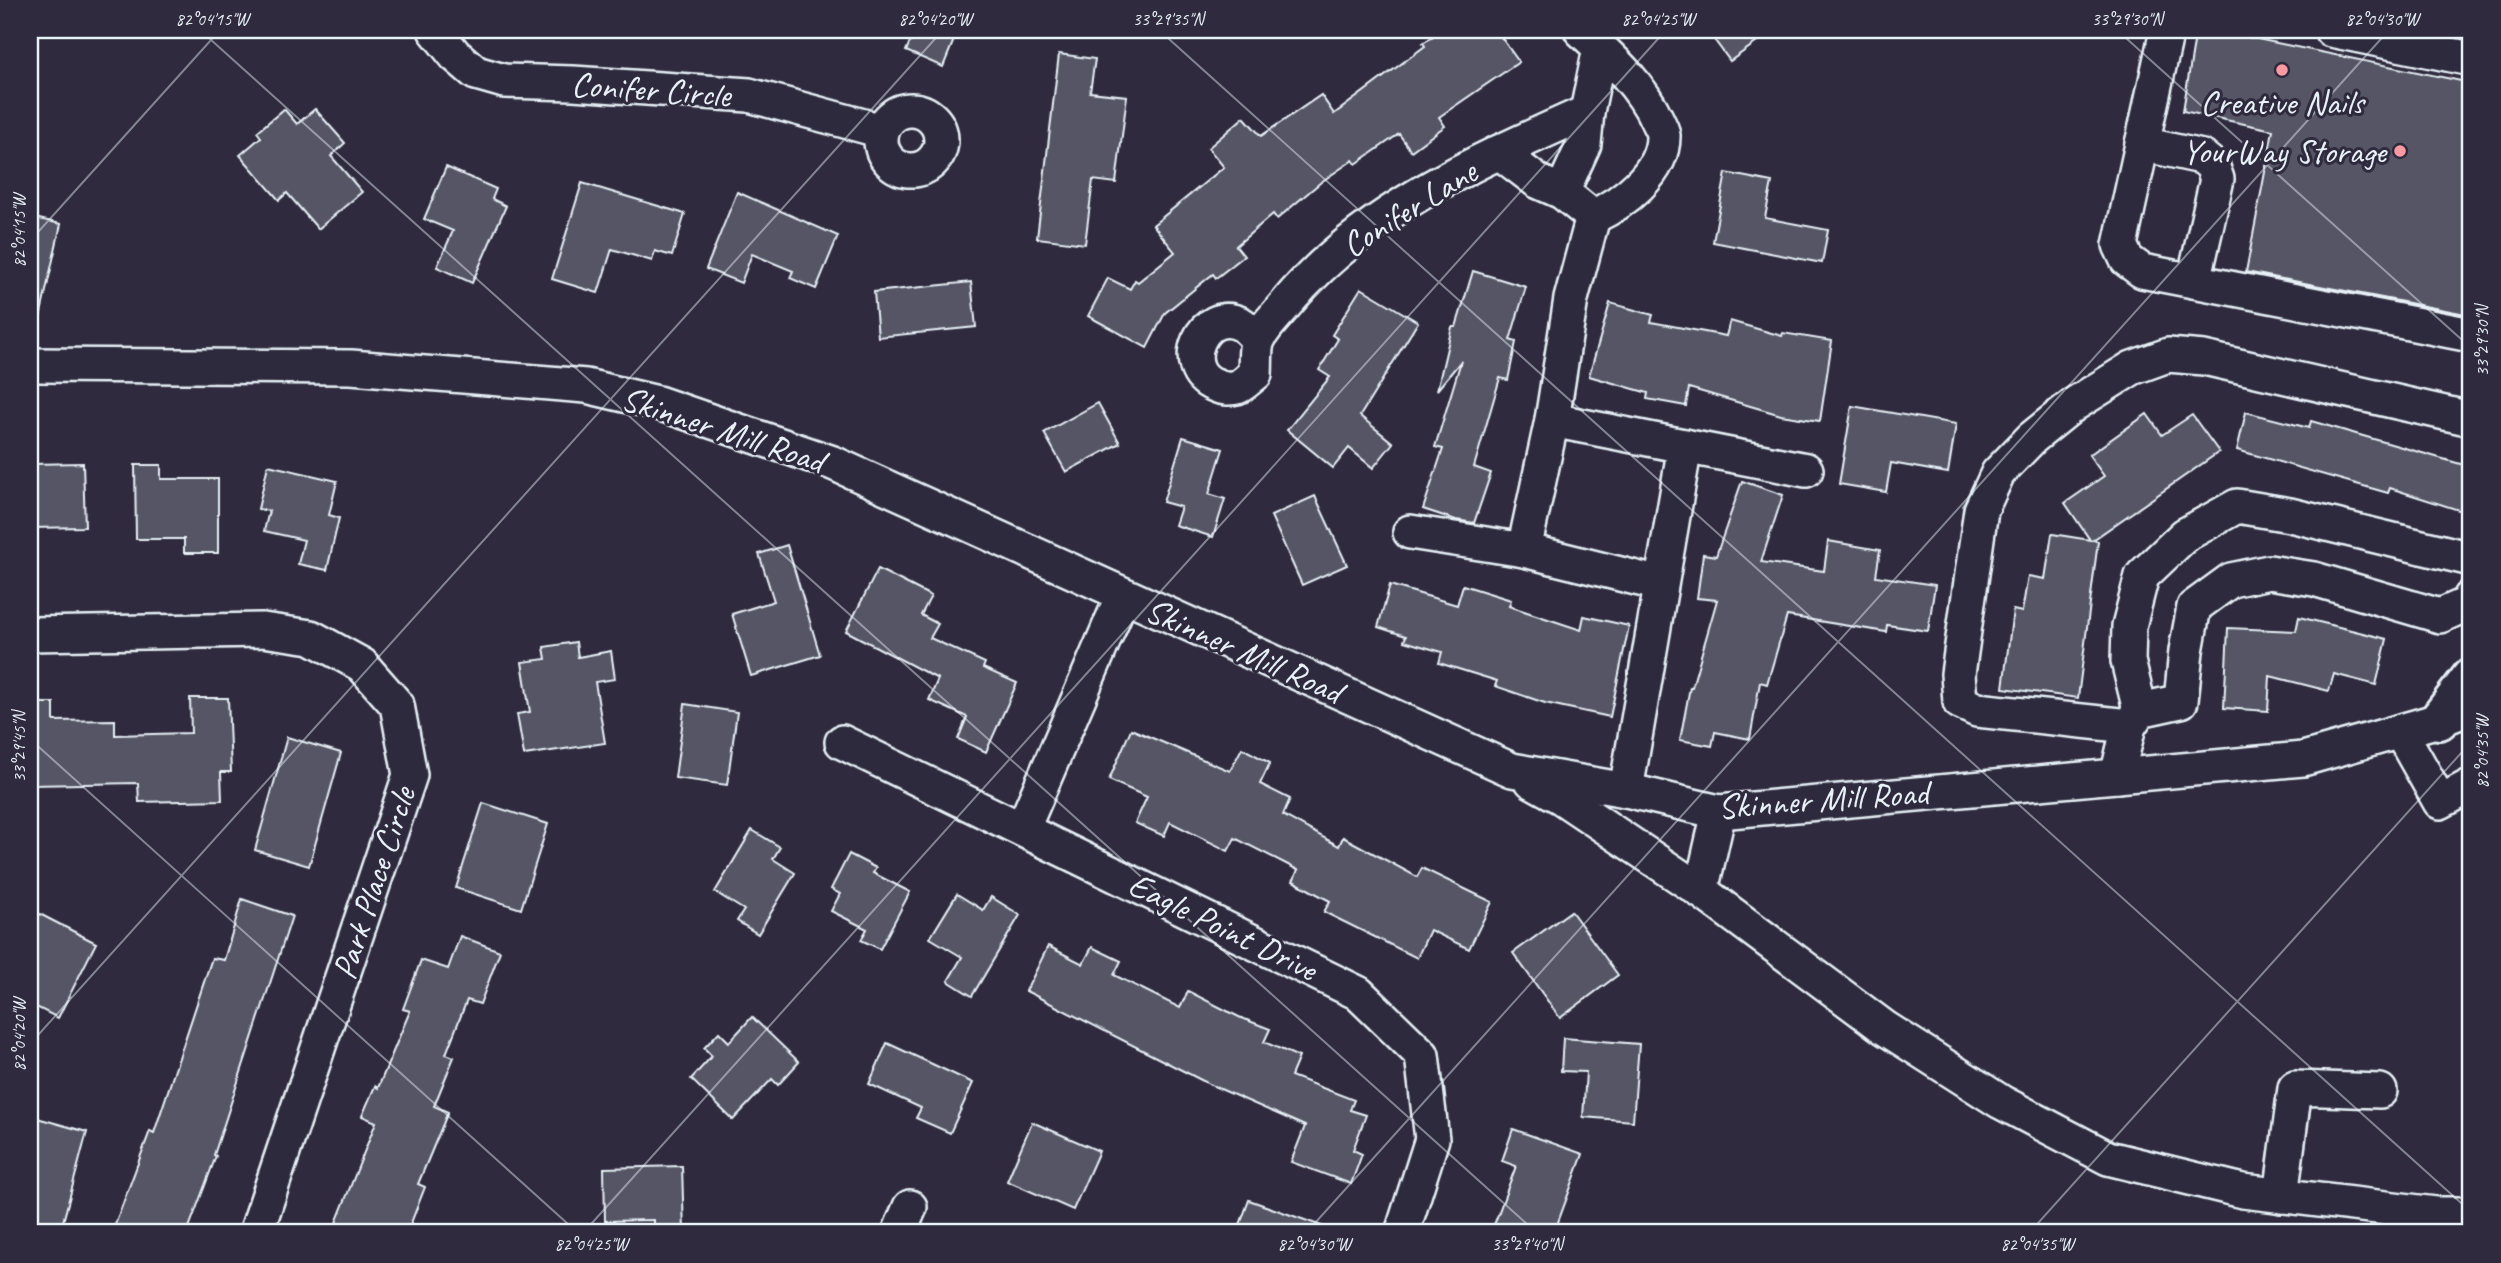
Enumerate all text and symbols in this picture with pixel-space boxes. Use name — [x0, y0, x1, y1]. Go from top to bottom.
text: 82°04'15"W — [175, 8, 252, 30]
text: 82°04'20"W — [898, 8, 975, 30]
text: 33°29'35"N — [1133, 8, 1207, 30]
text: 82°04'25"W — [1621, 8, 1698, 30]
text: 33°29'30"N — [2092, 8, 2166, 30]
text: 82°04'30"W — [2345, 8, 2422, 30]
street label: Conifer Circle — [570, 62, 734, 118]
marker: Creative Nails — [2274, 62, 2290, 78]
place label: Creative Nails — [2200, 80, 2367, 125]
place label: YourWay Storage — [2182, 129, 2389, 174]
marker: YourWay Storage — [2392, 143, 2408, 159]
street label: Conifer Lane — [1333, 148, 1487, 268]
text: 82°04'15"W — [8, 191, 30, 268]
text: 33°29'30"N — [2471, 302, 2493, 376]
street label: Skinner Mill Road — [616, 376, 835, 485]
street label: Skinner Mill Road — [1138, 587, 1354, 716]
text: 33°29'45"N — [8, 708, 30, 782]
text: 82°04'35"W — [2471, 712, 2493, 789]
street label: Skinner Mill Road — [1716, 769, 1935, 829]
street label: Park Place Circle — [321, 779, 426, 985]
street label: Eagle Point Drive — [1121, 861, 1327, 993]
text: 82°04'20"W — [8, 995, 30, 1072]
text: 82°04'25"W — [554, 1233, 631, 1255]
text: 82°04'30"W — [1277, 1233, 1354, 1255]
text: 33°29'40"N — [1492, 1233, 1566, 1255]
text: 82°04'35"W — [2000, 1233, 2077, 1255]

